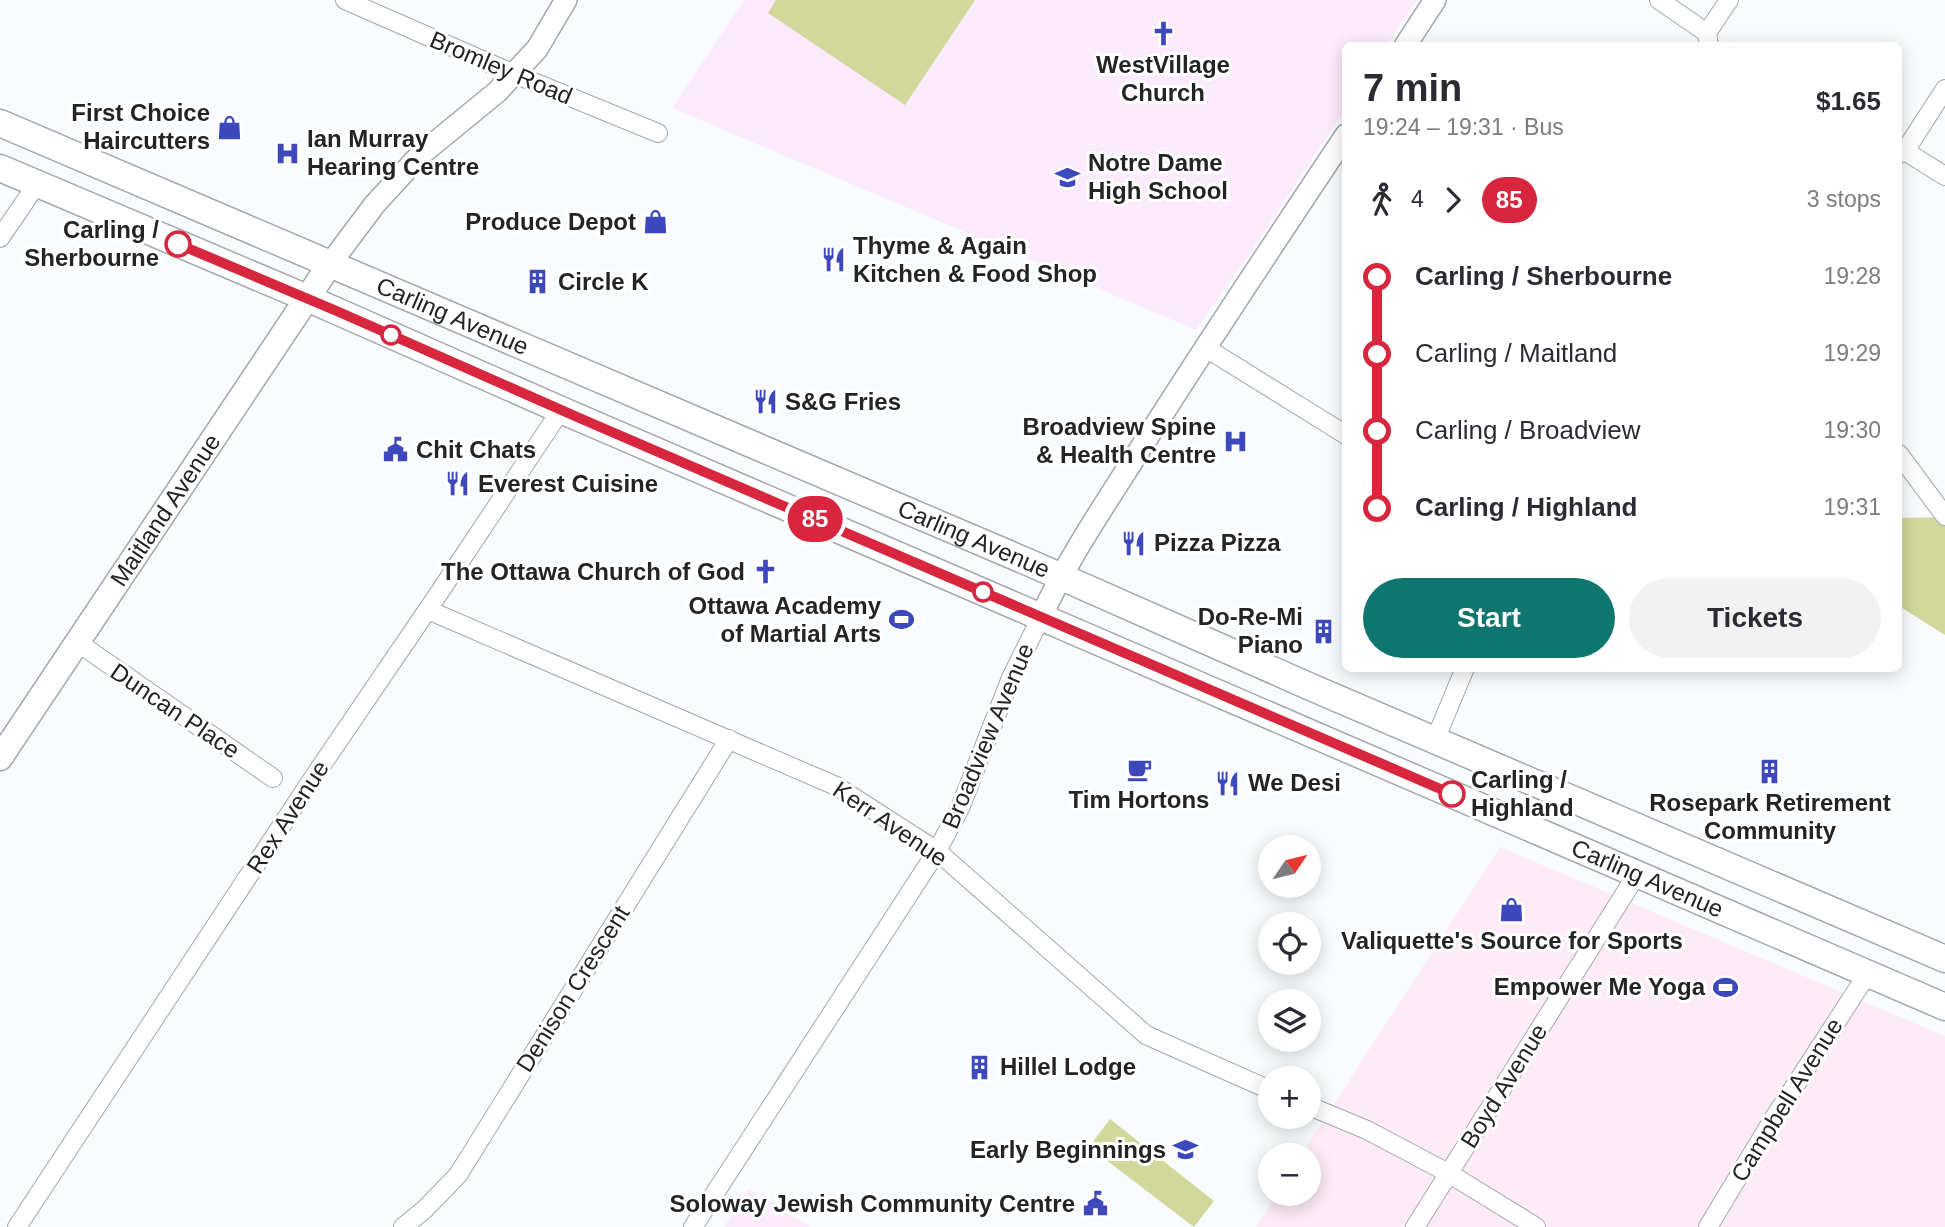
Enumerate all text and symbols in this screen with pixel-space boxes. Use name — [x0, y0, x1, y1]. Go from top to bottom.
church icon: WestVillage Church — [1149, 20, 1177, 48]
street label: Bromley Road — [426, 25, 576, 110]
place label: WestVillage Church — [1096, 51, 1230, 106]
text: 7 min — [1363, 67, 1462, 109]
text: $1.65 — [1816, 86, 1881, 116]
place label: First Choice Haircutters — [71, 99, 210, 154]
shop icon: First Choice Haircutters — [216, 113, 244, 141]
text: 19:24 – 19:31 · Bus — [1363, 114, 1564, 140]
place label: Ian Murray Hearing Centre — [307, 125, 479, 180]
hospital icon: Ian Murray Hearing Centre — [273, 139, 301, 167]
place label: Notre Dame High School — [1088, 149, 1228, 204]
school or university icon: Notre Dame High School — [1054, 163, 1082, 191]
icon: walk — [1363, 181, 1401, 219]
icon: forward — [1434, 181, 1472, 219]
text: 4 — [1411, 186, 1424, 212]
text: 85 — [1496, 186, 1523, 213]
text: 3 stops — [1807, 186, 1881, 212]
place label: Produce Depot — [465, 208, 636, 235]
shop icon: Produce Depot — [642, 208, 670, 236]
place label: Carling / Sherbourne — [24, 216, 159, 271]
marker: Carling / Sherbourne — [165, 231, 191, 257]
place label: Thyme & Again Kitchen & Food Shop — [853, 232, 1097, 287]
restaurant icon: Thyme & Again Kitchen & Food Shop — [819, 246, 847, 274]
text: Carling / Sherbourne — [1415, 261, 1672, 291]
text: 19:28 — [1823, 263, 1881, 289]
building icon: Circle K — [524, 268, 552, 296]
place label: Circle K — [558, 268, 649, 295]
street label: Carling Avenue — [373, 271, 533, 360]
unlabelled marker — [381, 325, 401, 345]
text: Carling / Maitland — [1415, 338, 1617, 368]
text: 19:29 — [1823, 340, 1881, 366]
restaurant icon: S&G Fries — [751, 388, 779, 416]
place label: S&G Fries — [785, 388, 901, 415]
place label: Broadview Spine & Health Centre — [1023, 413, 1216, 468]
text: Carling / Broadview — [1415, 415, 1640, 445]
text: 19:30 — [1823, 417, 1881, 443]
hospital icon: Broadview Spine & Health Centre — [1222, 427, 1250, 455]
street label: Maitland Avenue — [105, 429, 226, 591]
public building icon: Chit Chats — [382, 436, 410, 464]
place label: Chit Chats — [416, 436, 536, 463]
restaurant icon: Everest Cuisine — [444, 470, 472, 498]
place label: Everest Cuisine — [478, 470, 658, 497]
text: Carling / Highland — [1415, 492, 1637, 522]
street label: Carling Avenue — [894, 494, 1054, 583]
text: 19:31 — [1823, 494, 1881, 520]
line badge: 85 — [784, 496, 846, 542]
text: 85 — [802, 505, 828, 532]
restaurant icon: Pizza Pizza — [1120, 529, 1148, 557]
place label: Pizza Pizza — [1154, 529, 1281, 556]
place label: The Ottawa Church of God — [441, 558, 745, 585]
church icon: The Ottawa Church of God — [751, 558, 779, 586]
button: Start — [1363, 578, 1615, 658]
button: Tickets — [1629, 578, 1881, 658]
unlabelled marker — [973, 582, 993, 602]
place label: Ottawa Academy of Martial Arts — [688, 592, 882, 647]
place label: Do-Re-Mi Piano — [1198, 603, 1303, 658]
sports icon: Ottawa Academy of Martial Arts — [887, 606, 915, 634]
building icon: Do-Re-Mi Piano — [1309, 617, 1337, 645]
street label: Broadview Avenue — [936, 639, 1039, 832]
street label: Duncan Place — [106, 658, 245, 764]
street label: Rex Avenue — [241, 755, 334, 878]
cafe icon: Tim Hortons — [1125, 755, 1153, 783]
building icon: Rosepark Retirement Community — [1756, 758, 1784, 786]
place label: Carling / Highland — [1471, 766, 1574, 821]
restaurant icon: We Desi — [1214, 769, 1242, 797]
place label: We Desi — [1248, 769, 1341, 796]
street label: Kerr Avenue — [828, 776, 952, 872]
marker: Carling / Highland — [1439, 781, 1465, 807]
place label: Tim Hortons — [1069, 786, 1209, 813]
place label: Rosepark Retirement Community — [1649, 789, 1891, 844]
street label: Carling Avenue — [1568, 834, 1727, 923]
north arrow — [1258, 835, 1321, 898]
map controls — [1258, 835, 1321, 1206]
shop icon: Valiquette's Source for Sports — [1498, 896, 1526, 924]
street label: Denison Crescent — [511, 900, 635, 1077]
button: locate — [1258, 912, 1321, 975]
place label: Valiquette's Source for Sports — [1341, 927, 1683, 954]
place label: Empower Me Yoga — [1494, 973, 1706, 1000]
sports icon: Empower Me Yoga — [1711, 973, 1739, 1001]
button: layers — [1258, 989, 1321, 1052]
street label: Campbell Avenue — [1725, 1013, 1848, 1186]
street label: Boyd Avenue — [1455, 1019, 1552, 1153]
building icon: Hillel Lodge — [966, 1053, 994, 1081]
place label: Hillel Lodge — [1000, 1053, 1136, 1080]
button: + — [1258, 1066, 1321, 1129]
place label: Early Beginnings — [970, 1136, 1166, 1163]
school or university icon: Early Beginnings — [1172, 1136, 1200, 1164]
button: − — [1258, 1143, 1321, 1206]
place label: Soloway Jewish Community Centre — [670, 1190, 1075, 1217]
public building icon: Soloway Jewish Community Centre — [1081, 1190, 1109, 1218]

